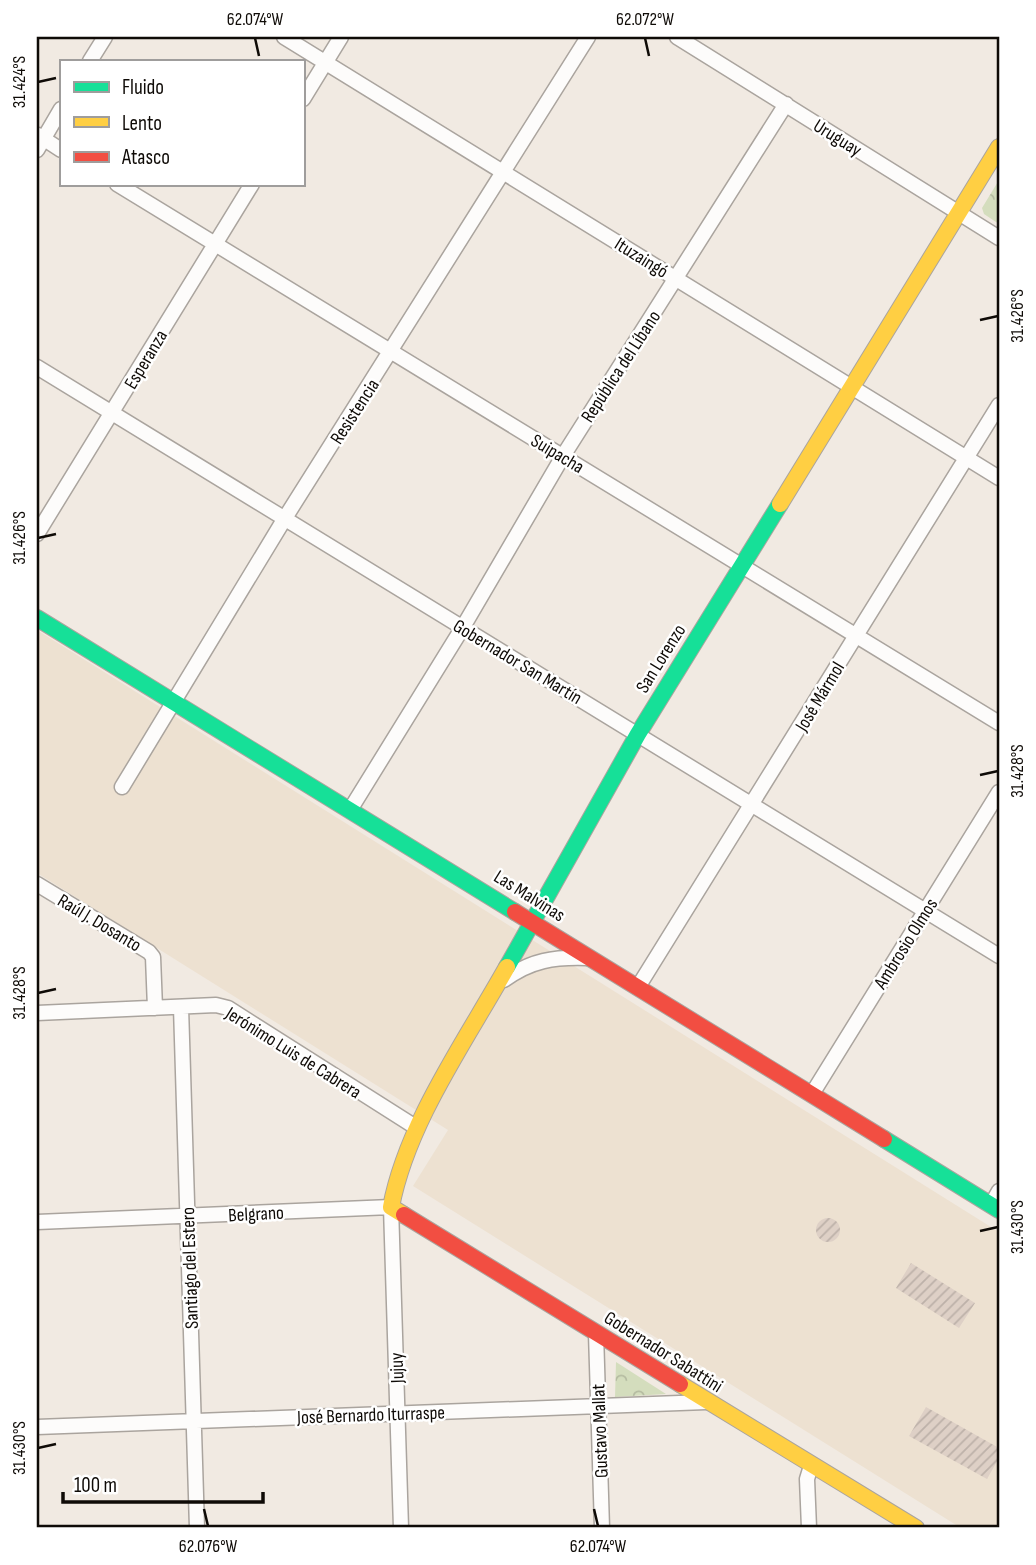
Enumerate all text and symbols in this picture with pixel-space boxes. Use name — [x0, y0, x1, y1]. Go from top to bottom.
text: 62.074°W — [227, 9, 284, 30]
text: 62.072°W — [616, 9, 674, 30]
text: 31.424°S — [9, 55, 30, 108]
legend — [60, 60, 304, 186]
text: Fluido — [122, 75, 164, 100]
text: Lento — [122, 111, 162, 136]
street label: Uruguay — [809, 115, 866, 162]
text: Atasco — [121, 145, 170, 170]
street label: Ituzaingó — [610, 233, 672, 284]
text: 31.426°S — [1007, 289, 1028, 343]
street label: República del Líbano — [577, 306, 666, 427]
street label: Esperanza — [120, 326, 173, 394]
street label: Resistencia — [326, 375, 385, 449]
street label: Suipacha — [527, 430, 588, 479]
text: 31.426°S — [9, 511, 30, 565]
street label: Gobernador San Martín — [449, 615, 586, 710]
street label: San Lorenzo — [631, 620, 691, 697]
street label: José Mármol — [790, 658, 850, 737]
text: 31.428°S — [1007, 744, 1028, 798]
street label: Las Malvinas — [489, 865, 569, 927]
street label: Raúl J. Dosanto — [53, 889, 145, 957]
street label: Ambrosio Olmos — [869, 894, 943, 994]
text: 31.428°S — [9, 966, 30, 1020]
street label: Jerónimo Luis de Cabrera — [220, 1002, 365, 1104]
text: 31.430°S — [1007, 1200, 1028, 1254]
street label: Belgrano — [228, 1202, 284, 1227]
street label: Santiago del Estero — [177, 1207, 204, 1329]
street label: Gobernador Sabattini — [600, 1307, 727, 1398]
street label: Jujuy — [385, 1352, 410, 1385]
street label: Gustavo Mallat — [587, 1383, 614, 1478]
street label: José Bernardo Iturraspe — [296, 1401, 445, 1430]
text: 31.430°S — [9, 1421, 30, 1475]
scale bar — [63, 1460, 262, 1504]
text: 100 m — [74, 1473, 117, 1498]
text: 62.076°W — [179, 1536, 238, 1557]
text: 62.074°W — [570, 1536, 627, 1557]

